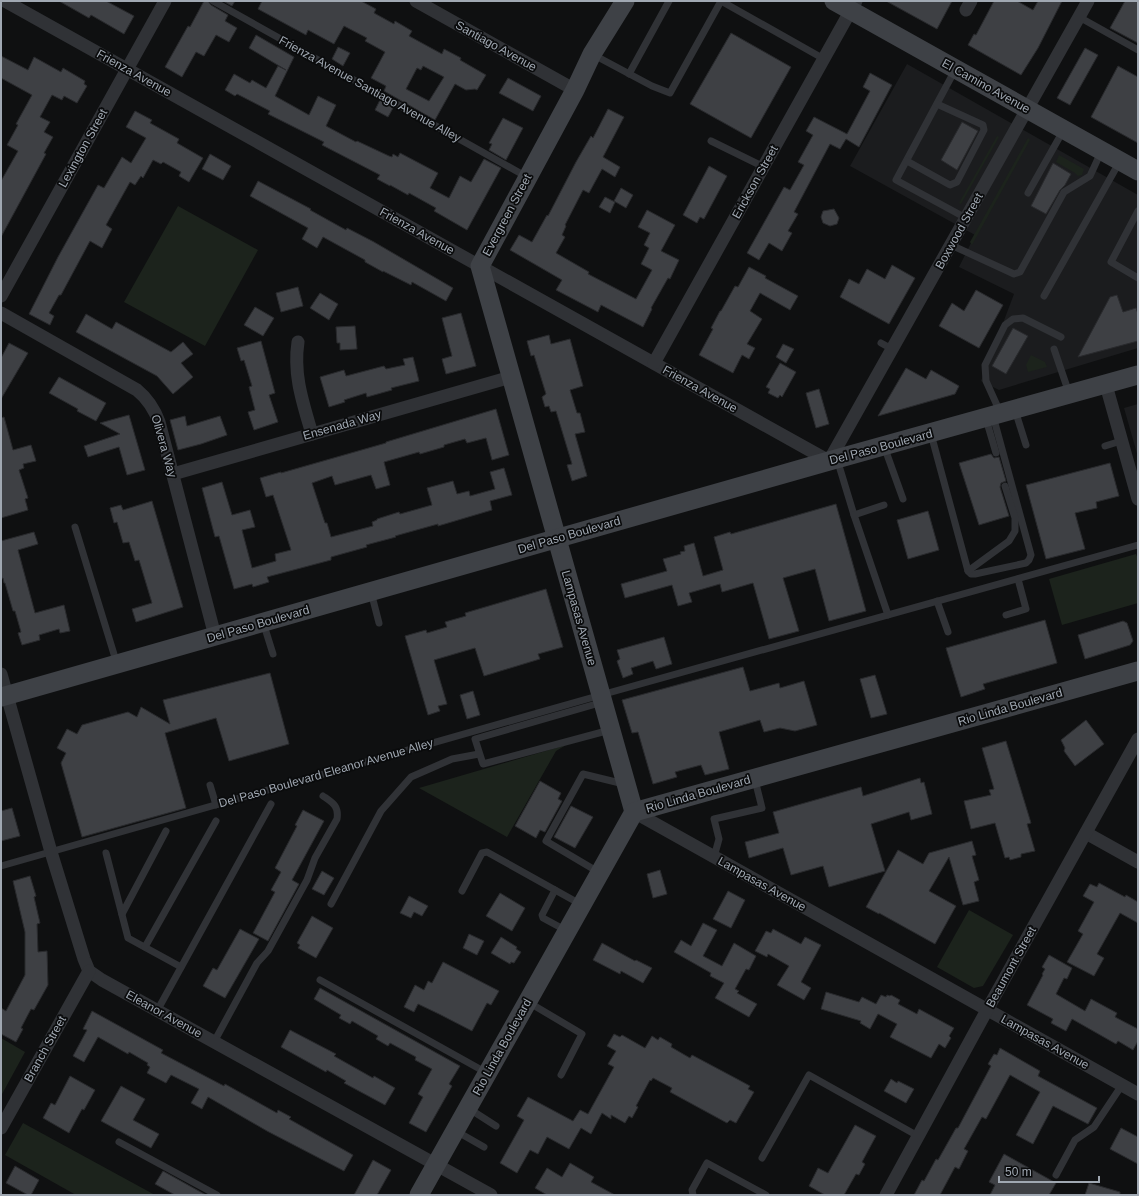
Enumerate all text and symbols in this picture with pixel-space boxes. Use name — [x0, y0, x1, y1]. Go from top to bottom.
street label: Santiago Avenue — [453, 18, 539, 74]
street label: Frienza Avenue Santiago Avenue Alley — [277, 33, 463, 145]
street label: Frienza Avenue — [94, 47, 174, 99]
street label: El Camino Avenue — [940, 56, 1033, 116]
street label: Lexington Street — [56, 106, 111, 190]
street label: Erickson Street — [729, 142, 781, 221]
street label: Evergreen Street — [480, 171, 535, 258]
street label: Boxwood Street — [932, 190, 986, 271]
street label: Frienza Avenue — [377, 205, 457, 257]
street label: Frienza Avenue — [660, 363, 740, 415]
street label: Ensenada Way — [301, 407, 383, 443]
street label: Olivera Way — [148, 413, 180, 479]
street label: Del Paso Boulevard — [828, 427, 934, 467]
street label: Del Paso Boulevard — [516, 514, 622, 556]
street label: Lampasas Avenue — [559, 569, 599, 668]
street label: Del Paso Boulevard — [205, 603, 311, 645]
street label: Rio Linda Boulevard — [956, 685, 1064, 729]
street label: Del Paso Boulevard Eleanor Avenue Alley — [217, 736, 435, 810]
street label: Rio Linda Boulevard — [644, 772, 752, 816]
street label: Lampasas Avenue — [716, 854, 809, 914]
street label: Beaumont Street — [983, 924, 1039, 1010]
street label: Eleanor Avenue — [124, 987, 205, 1041]
street label: Rio Linda Boulevard — [470, 996, 534, 1098]
street label: Lampasas Avenue — [999, 1012, 1092, 1072]
street label: Branch Street — [21, 1013, 69, 1084]
scale bar — [999, 1158, 1099, 1184]
text: 50 m — [1005, 1165, 1032, 1179]

